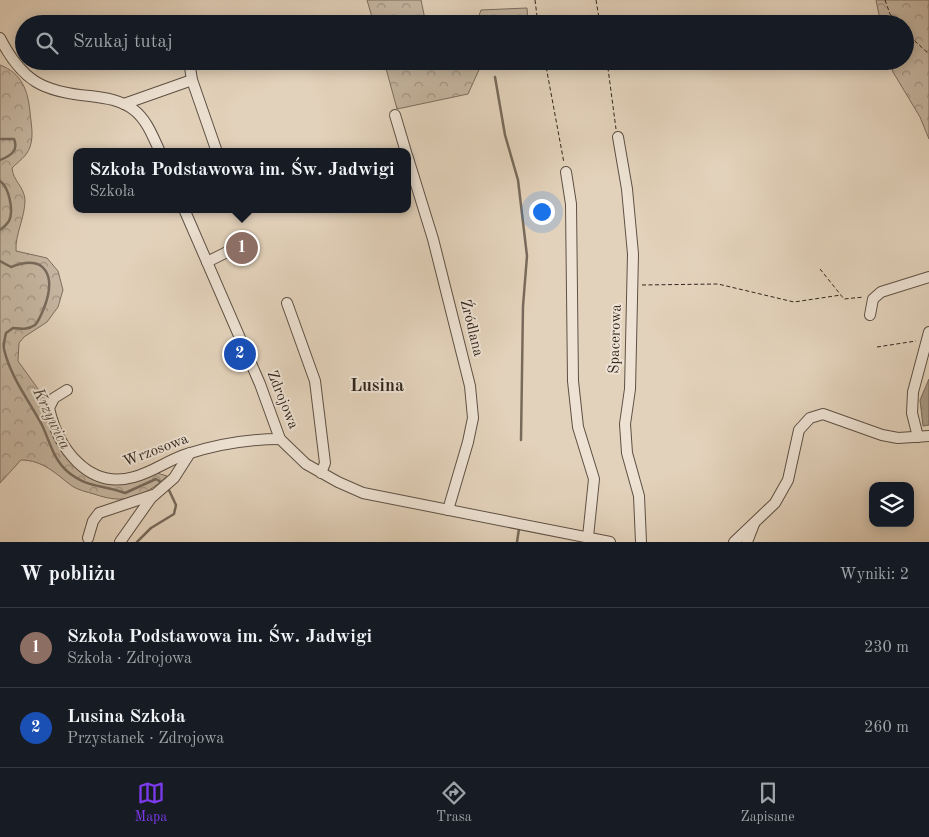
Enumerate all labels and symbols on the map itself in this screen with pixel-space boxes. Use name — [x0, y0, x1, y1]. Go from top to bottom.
your location — [529, 199, 555, 225]
pin: 1 — [226, 229, 258, 267]
street label: Źródlana — [457, 297, 488, 359]
street label: Spacerowa — [607, 303, 625, 374]
pin: 2 — [224, 335, 256, 373]
street label: Zdrojowa — [263, 369, 301, 432]
district label: Lusina — [350, 377, 404, 395]
water label: Krzywica — [29, 385, 73, 453]
street label: Wrzosowa — [121, 432, 191, 470]

